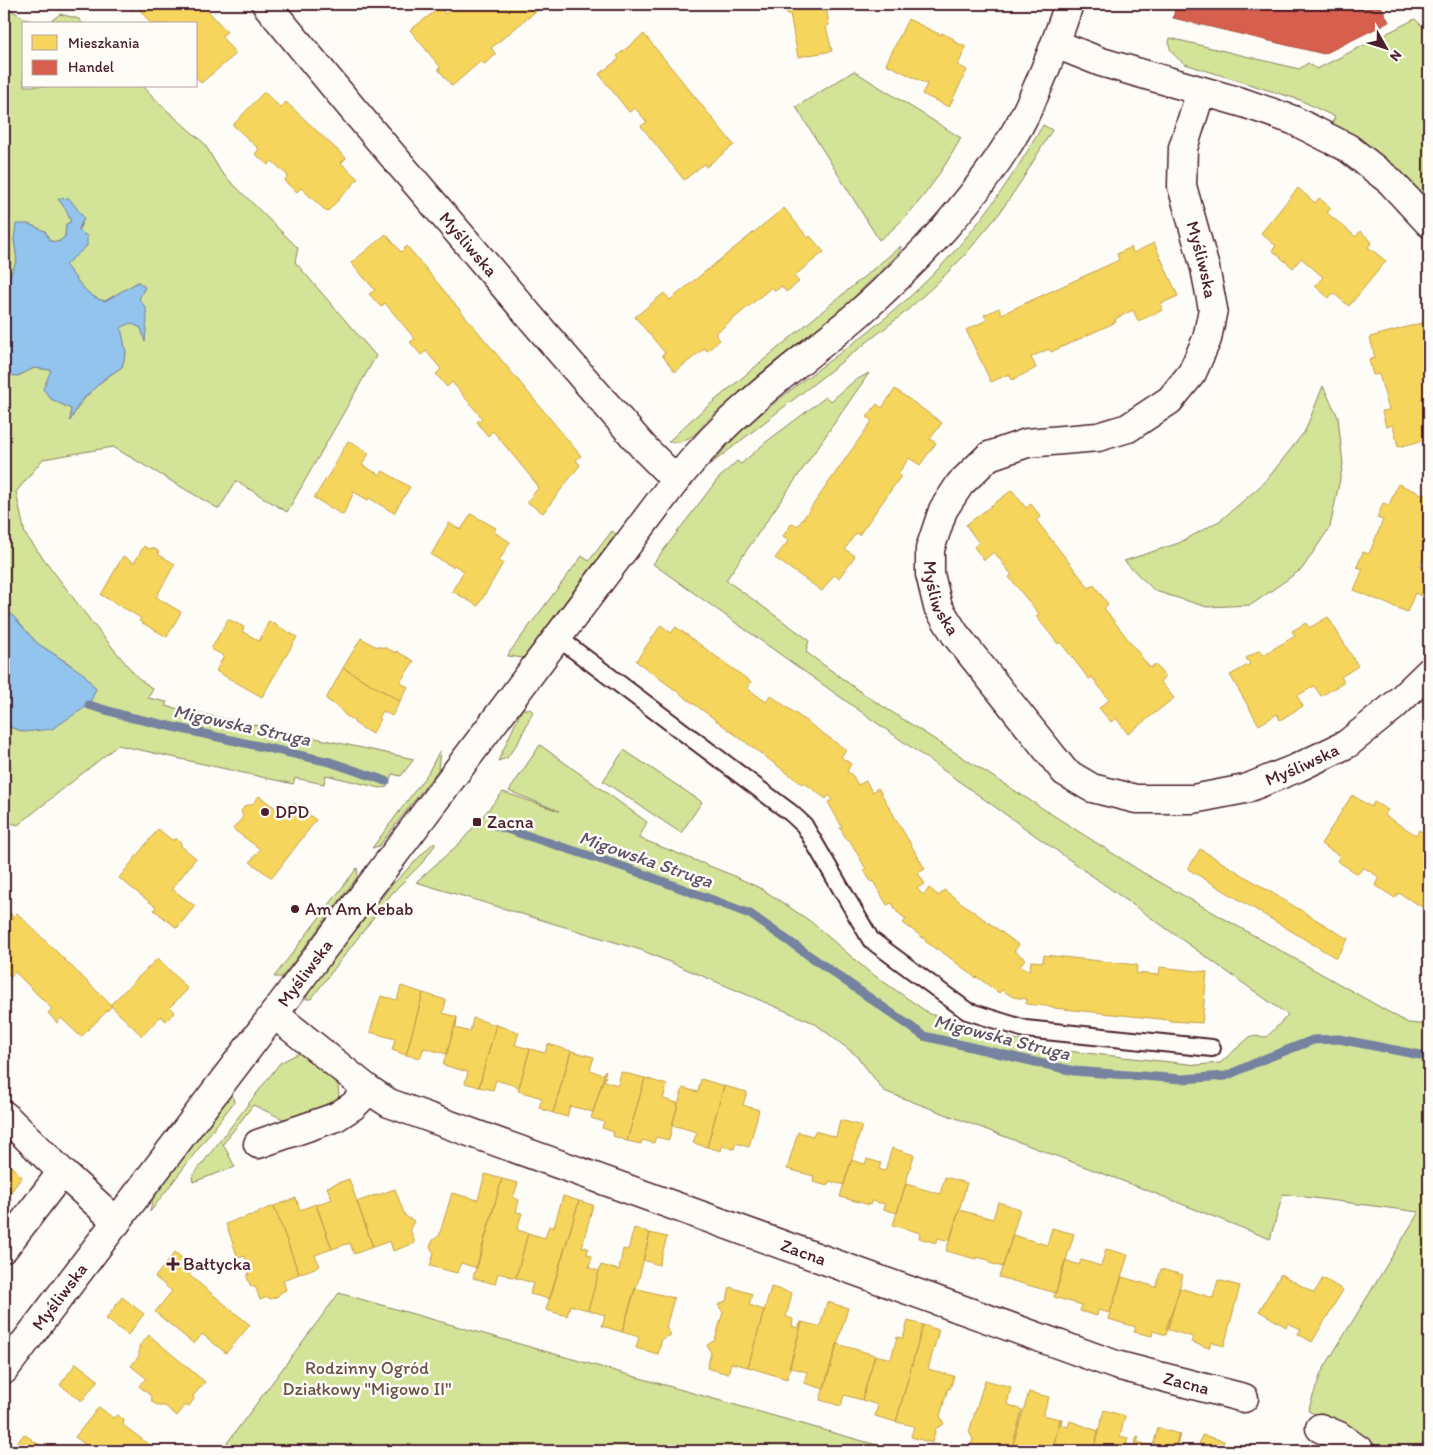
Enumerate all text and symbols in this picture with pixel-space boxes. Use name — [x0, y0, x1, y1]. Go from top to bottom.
legend — [22, 22, 198, 88]
north arrow — [1360, 22, 1410, 72]
text: Mieszkania — [68, 34, 140, 52]
text: N — [1386, 47, 1405, 65]
text: Handel — [68, 58, 115, 76]
street label: Myśliwska — [434, 207, 502, 281]
street label: Myśliwska — [1181, 219, 1222, 300]
street label: Myśliwska — [919, 561, 964, 640]
water label: Migowska Struga — [171, 699, 313, 751]
street label: Myśliwska — [1262, 738, 1343, 791]
place label: DPD — [275, 801, 309, 823]
marker: DPD — [259, 806, 271, 818]
place label: Zacna — [487, 811, 534, 833]
marker: Zacna — [471, 816, 483, 828]
water label: Migowska Struga — [576, 825, 716, 893]
place label: Am Am Kebab — [305, 898, 413, 920]
marker: Am Am Kebab — [289, 903, 301, 915]
street label: Myśliwska — [272, 935, 337, 1011]
water label: Migowska Struga — [932, 1009, 1073, 1065]
street label: Zacna — [778, 1234, 829, 1271]
place label: Bałtycka — [183, 1253, 251, 1275]
marker: Bałtycka — [167, 1258, 179, 1270]
street label: Myśliwska — [27, 1259, 92, 1335]
park label: Rodzinny Ogród Działkowy "Migowo II" — [283, 1357, 451, 1400]
street label: Zacna — [1161, 1367, 1212, 1400]

